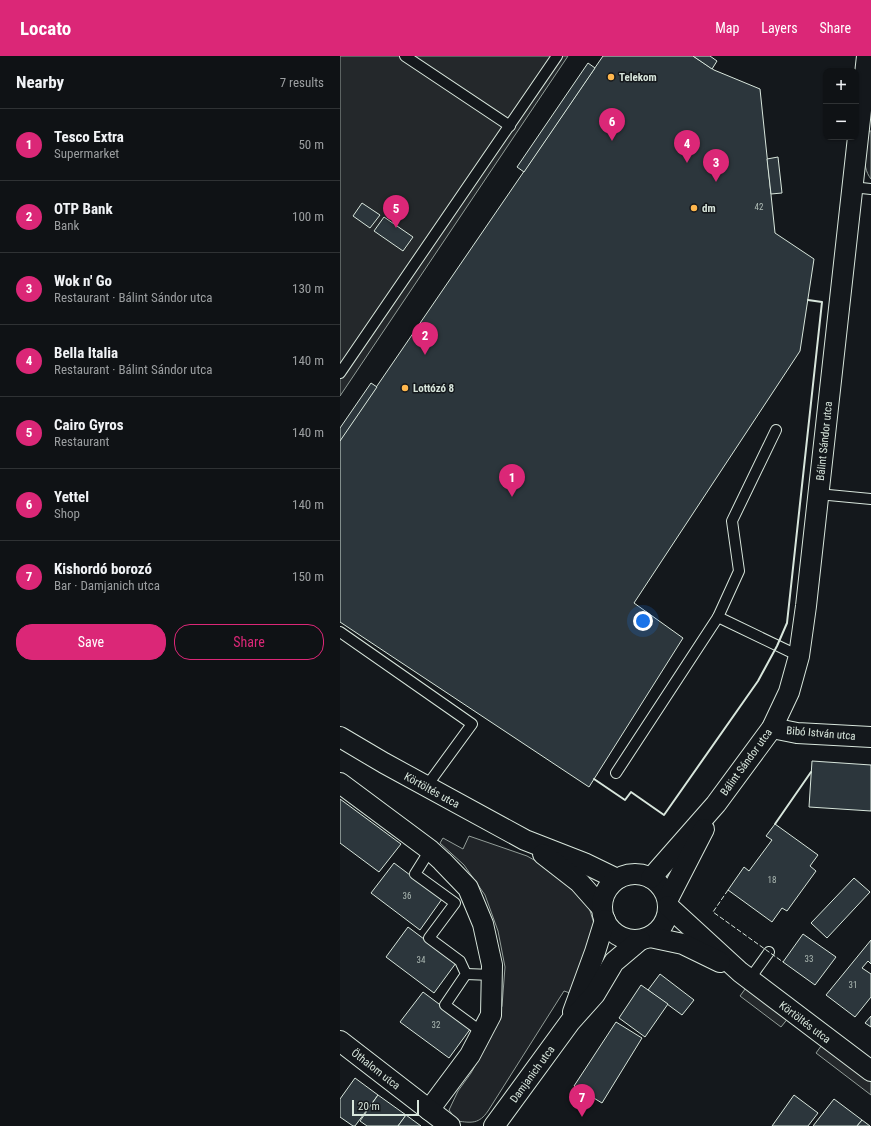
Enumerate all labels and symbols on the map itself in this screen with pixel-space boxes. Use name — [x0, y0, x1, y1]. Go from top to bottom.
place label: Telekom — [619, 71, 657, 84]
marker: Telekom — [606, 72, 616, 82]
pin: 6 — [599, 108, 625, 141]
pin: 4 — [674, 130, 700, 163]
pin: 3 — [703, 149, 729, 182]
pin: 5 — [383, 195, 409, 228]
place label: dm — [702, 202, 716, 215]
house number: 42 — [755, 202, 764, 212]
marker: dm — [689, 203, 699, 213]
pin: 2 — [412, 322, 438, 355]
place label: Lottózó 8 — [413, 382, 455, 395]
marker: Lottózó 8 — [400, 383, 410, 393]
street label: Bálint Sándor utca — [814, 401, 835, 481]
pin: 1 — [499, 464, 525, 497]
your location — [633, 611, 653, 631]
street label: Bibó István utca — [786, 724, 856, 743]
street label: Bálint Sándor utca — [718, 726, 775, 798]
street label: Körtöltés utca — [402, 770, 462, 811]
house number: 18 — [768, 875, 776, 885]
house number: 36 — [403, 891, 411, 901]
house number: 33 — [805, 954, 813, 964]
house number: 34 — [417, 955, 426, 965]
house number: 31 — [849, 980, 857, 990]
street label: Körtöltés utca — [776, 999, 833, 1046]
house number: 32 — [432, 1020, 441, 1030]
street label: Damjanich utca — [507, 1043, 557, 1105]
street label: Öthalom utca — [349, 1046, 403, 1092]
pin: 7 — [569, 1084, 595, 1117]
scale bar — [352, 1098, 419, 1117]

